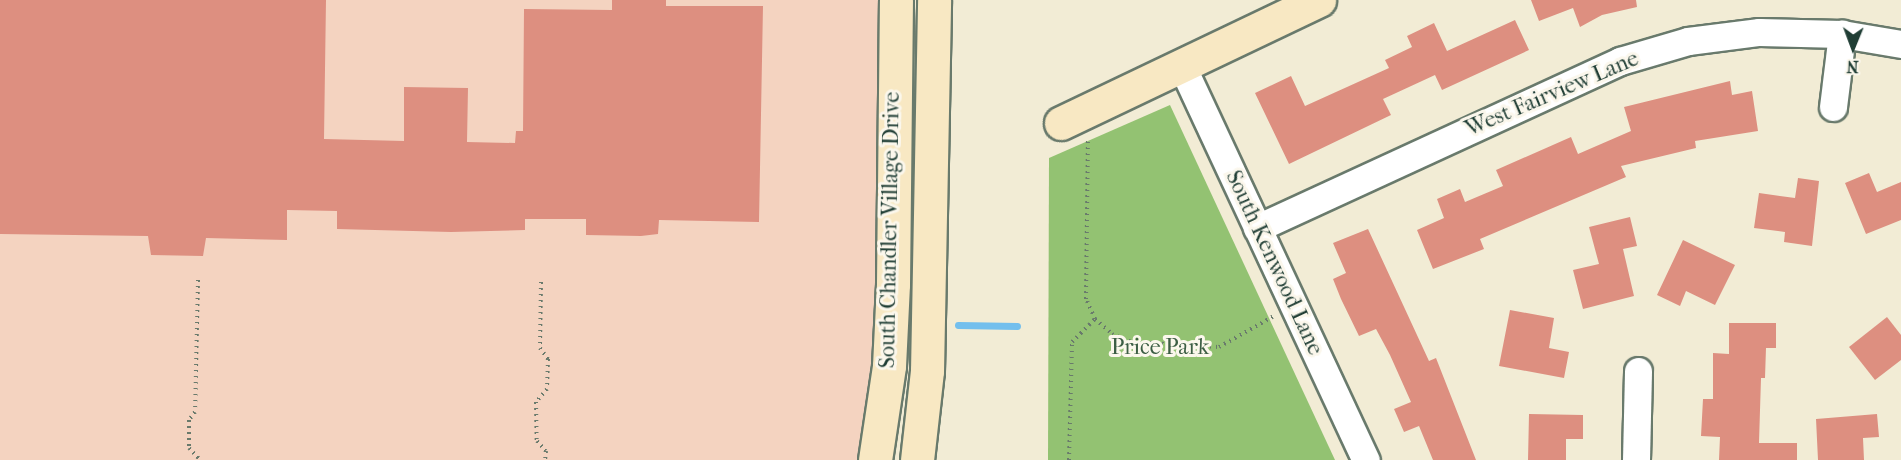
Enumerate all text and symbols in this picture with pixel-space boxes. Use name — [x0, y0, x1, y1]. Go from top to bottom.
north arrow — [1823, 18, 1883, 78]
street label: West Fairview Lane — [1461, 46, 1643, 142]
text: N — [1846, 57, 1859, 76]
street label: South Chandler Village Drive — [874, 91, 906, 369]
street label: South Kenwood Lane — [1220, 167, 1328, 359]
park label: Price Park — [1111, 335, 1209, 361]

